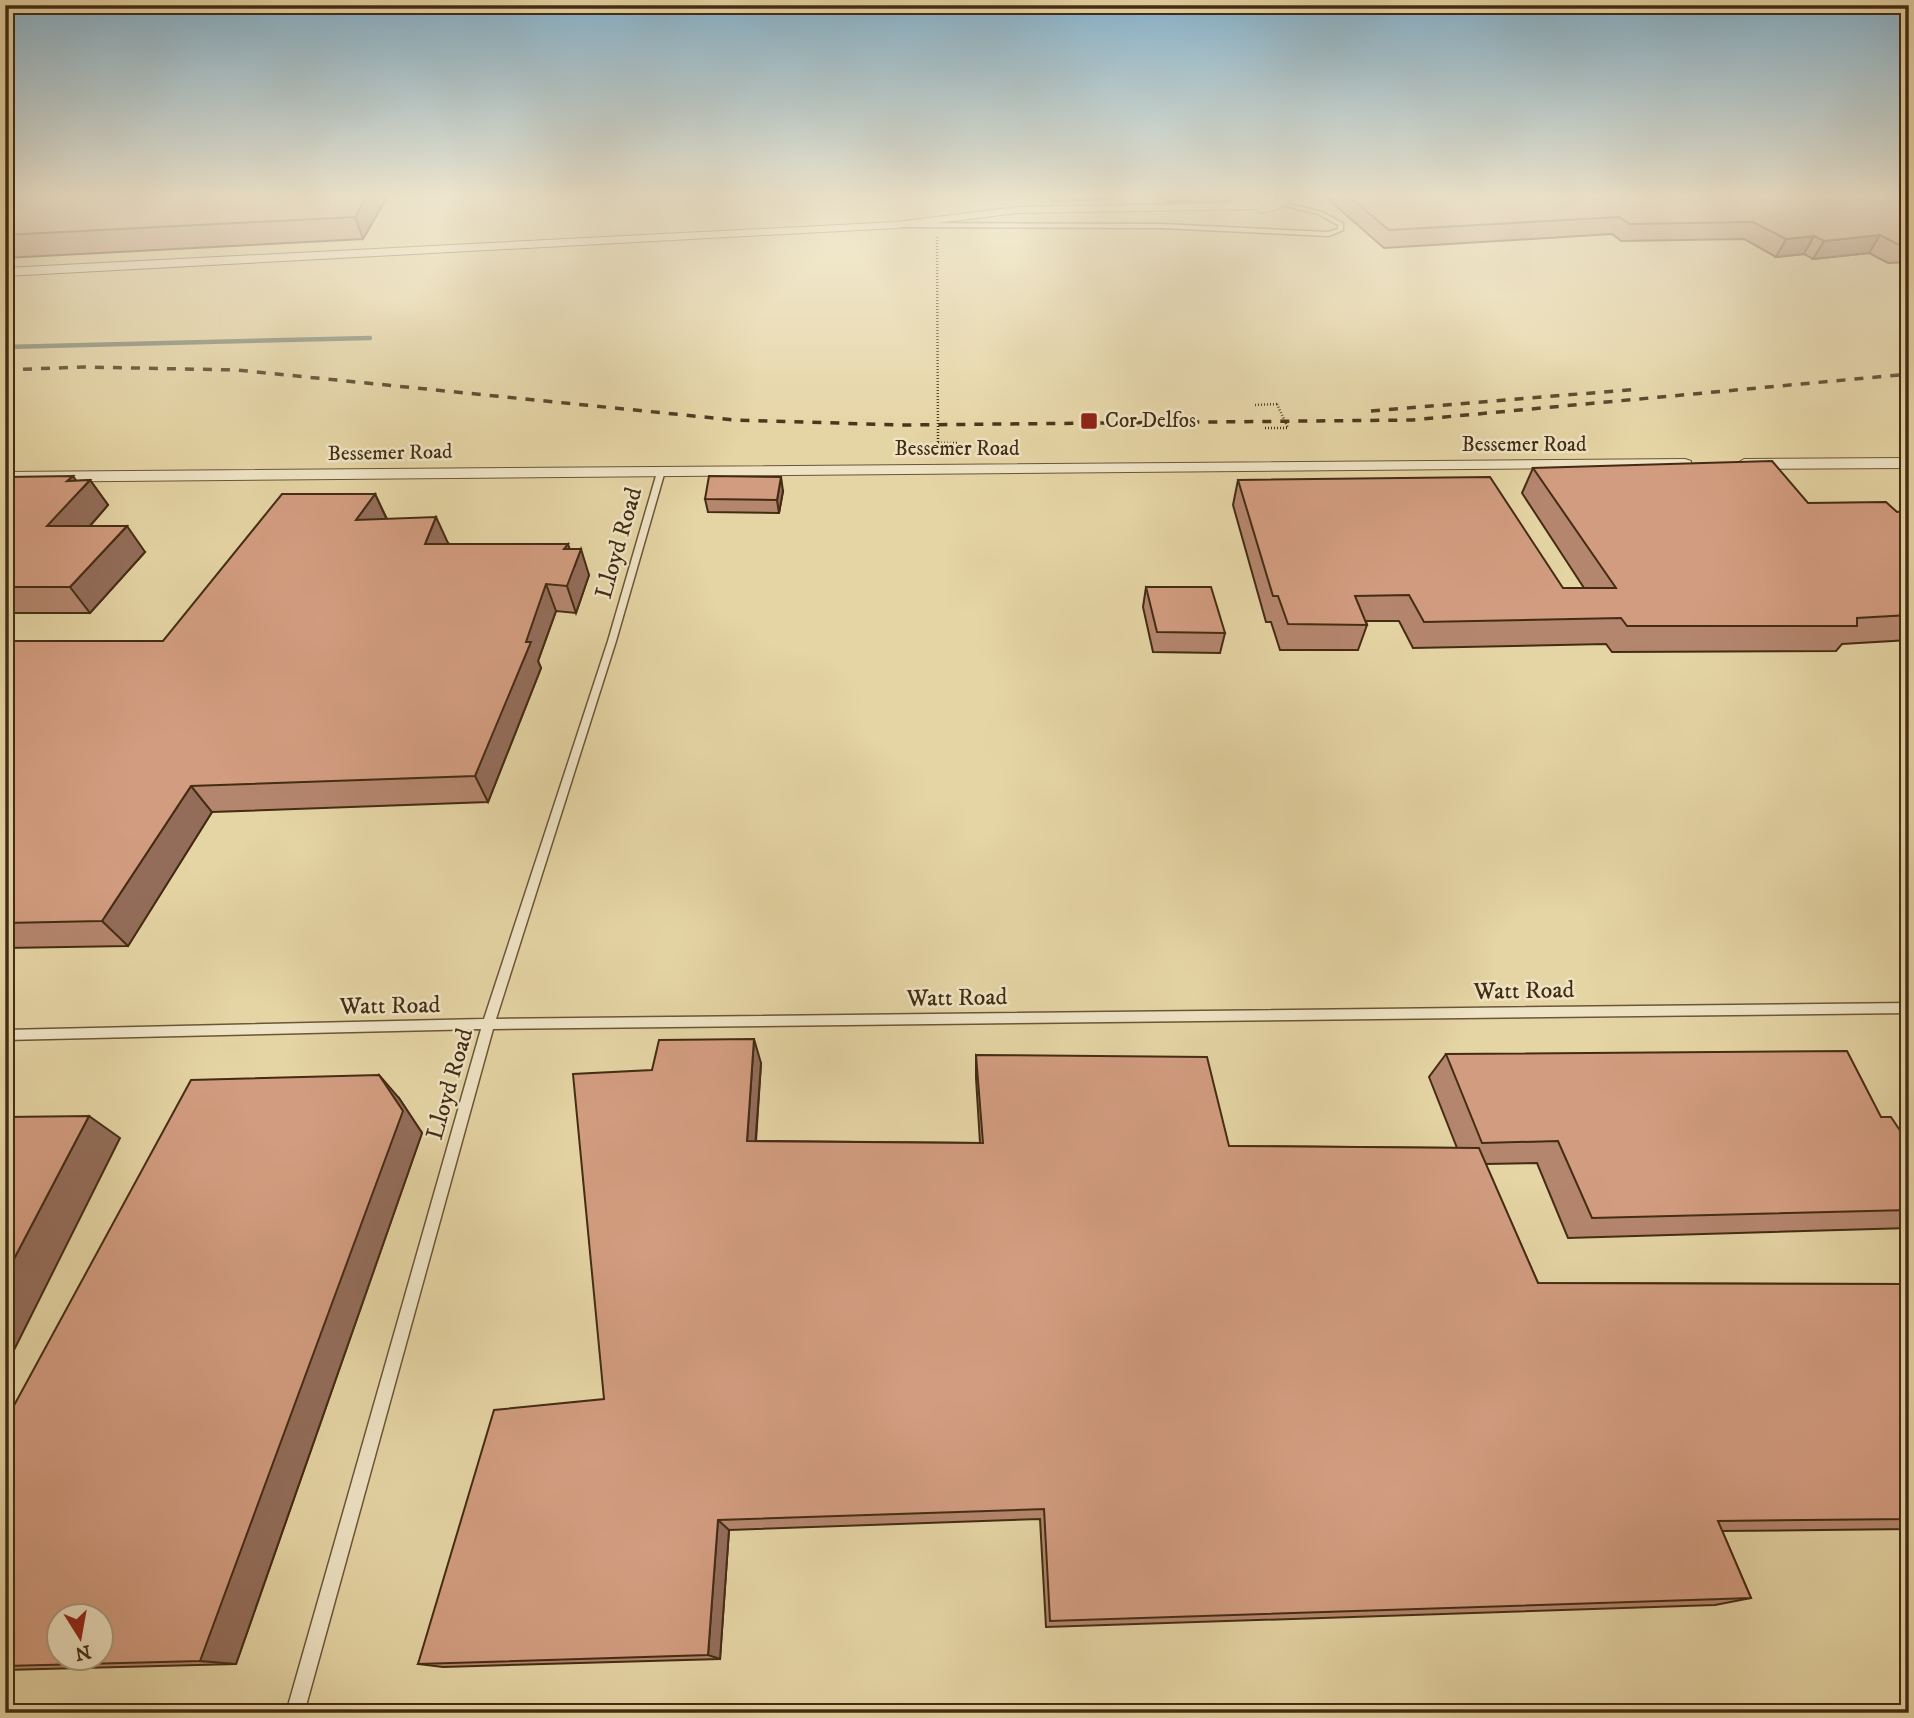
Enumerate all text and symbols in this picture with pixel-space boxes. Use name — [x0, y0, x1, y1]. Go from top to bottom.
place label: Cor Delfos — [1105, 408, 1196, 434]
marker: Cor Delfos — [1079, 411, 1099, 431]
street label: Bessemer Road — [1462, 432, 1587, 458]
street label: Bessemer Road — [895, 436, 1020, 462]
street label: Bessemer Road — [327, 439, 453, 467]
street label: Lloyd Road — [589, 484, 649, 602]
street label: Watt Road — [1472, 975, 1575, 1007]
street label: Watt Road — [905, 982, 1008, 1014]
street label: Watt Road — [338, 990, 441, 1022]
street label: Lloyd Road — [420, 1025, 480, 1143]
north arrow — [46, 1602, 116, 1672]
text: N — [73, 1639, 93, 1665]

